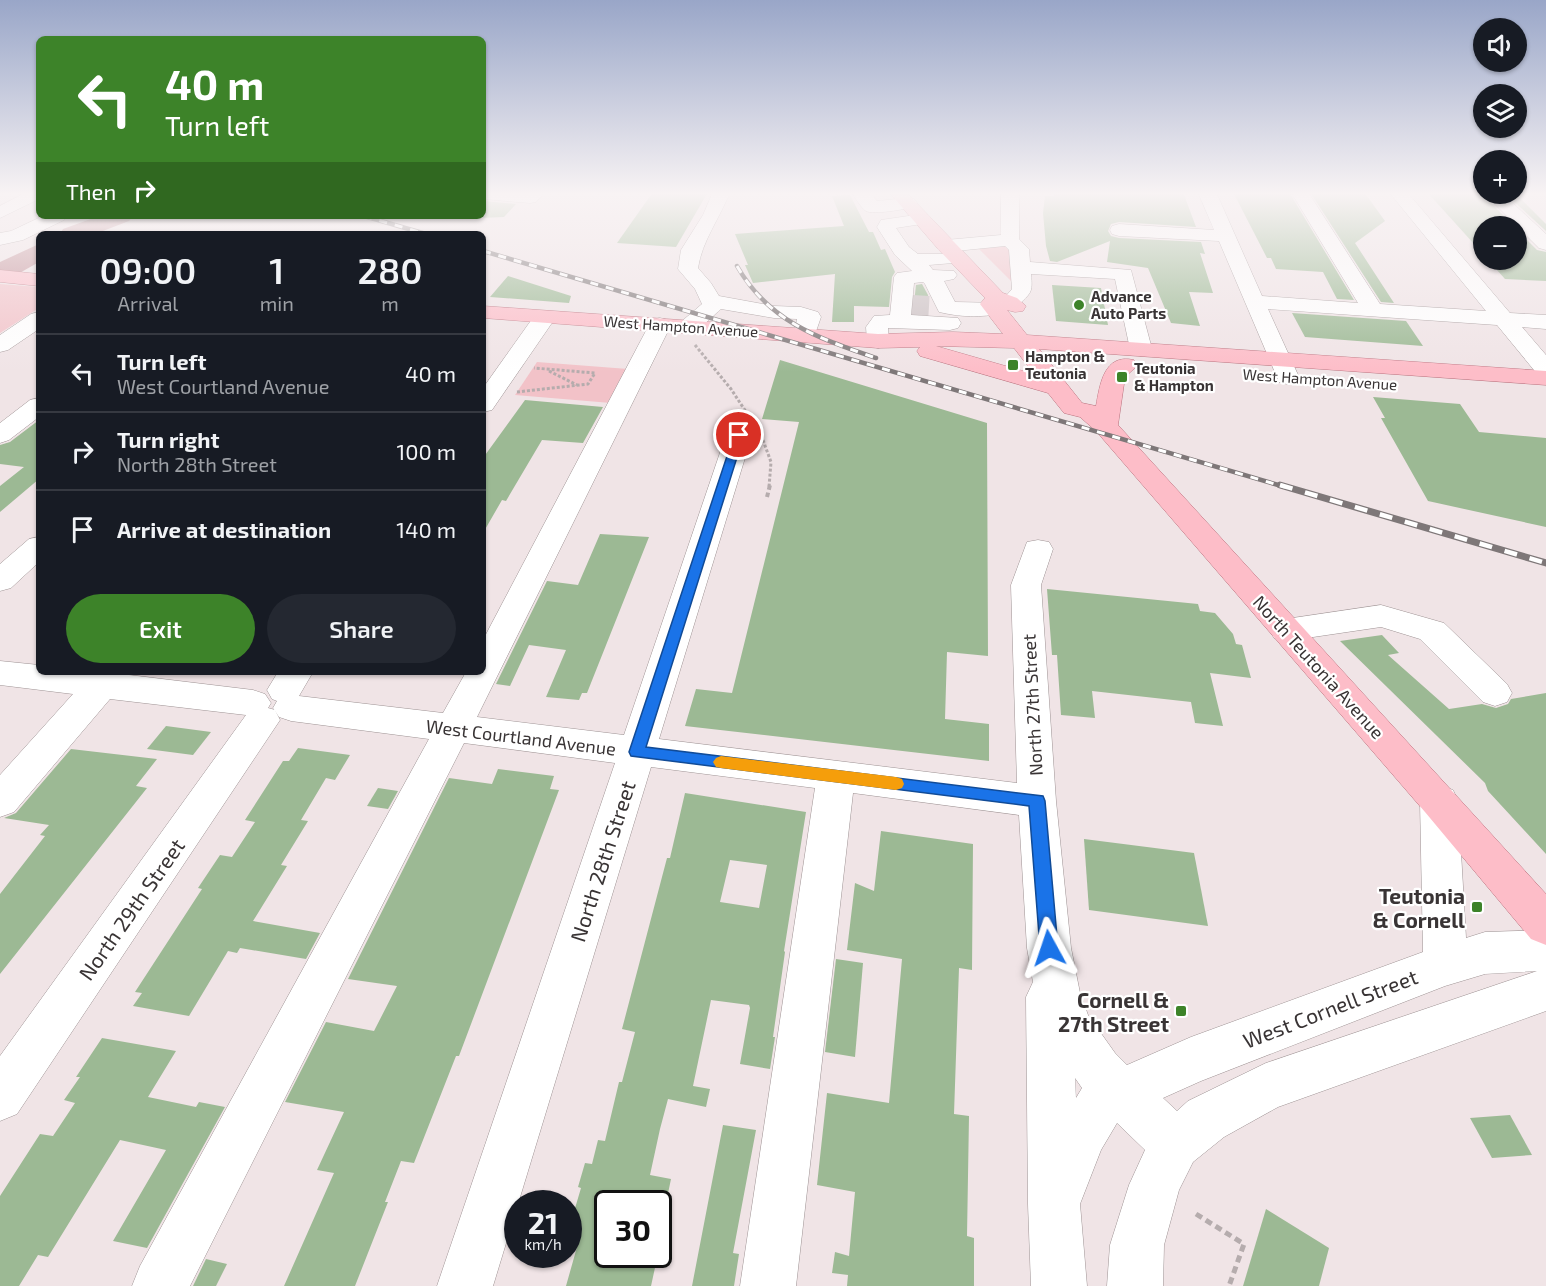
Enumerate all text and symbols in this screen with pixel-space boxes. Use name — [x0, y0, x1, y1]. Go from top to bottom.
map controls — [1473, 18, 1527, 270]
button: sound — [1473, 18, 1527, 72]
text: 40 m — [165, 58, 264, 108]
icon: left — [66, 60, 144, 138]
button: layers — [1473, 84, 1527, 138]
text: Turn left — [165, 109, 269, 141]
button: + — [1473, 150, 1527, 204]
icon: right — [128, 174, 161, 207]
text: Then — [66, 178, 116, 204]
button: − — [1473, 216, 1527, 270]
text: 09:00 — [100, 248, 196, 291]
text: 1 — [269, 248, 284, 291]
text: 280 — [357, 248, 422, 291]
place label: Advance Auto Parts — [1091, 287, 1166, 322]
text: Arrival — [117, 291, 178, 315]
text: min — [260, 291, 294, 315]
text: m — [381, 291, 399, 315]
marker: Advance Auto Parts — [1072, 298, 1086, 312]
street label: West Hampton Avenue — [603, 312, 759, 340]
place label: Hampton & Teutonia — [1025, 347, 1105, 382]
text: Turn left — [117, 348, 206, 374]
icon: left — [66, 357, 99, 390]
marker: Hampton & Teutonia — [1006, 358, 1020, 372]
place label: Teutonia & Hampton — [1134, 359, 1214, 394]
text: 40 m — [405, 360, 456, 386]
street label: West Hampton Avenue — [1242, 365, 1398, 393]
marker: Teutonia & Hampton — [1115, 370, 1129, 384]
text: West Courtland Avenue — [117, 374, 329, 398]
pin — [713, 409, 764, 460]
icon: arrive — [722, 418, 755, 451]
text: Turn right — [117, 426, 219, 452]
icon: right — [66, 435, 99, 468]
text: 100 m — [397, 438, 456, 464]
text: North 28th Street — [117, 452, 277, 476]
icon: arrive — [66, 513, 99, 546]
text: Arrive at destination — [117, 516, 331, 542]
text: 140 m — [396, 516, 456, 542]
street label: North Teutonia Avenue — [1249, 591, 1389, 743]
button: Exit — [66, 594, 255, 663]
button: Share — [267, 594, 456, 663]
street label: North 27th Street — [1017, 633, 1047, 777]
street label: West Courtland Avenue — [425, 714, 617, 760]
street label: North 28th Street — [564, 777, 640, 945]
street label: North 29th Street — [73, 833, 189, 985]
place label: Teutonia & Cornell — [1372, 883, 1465, 932]
marker: Teutonia & Cornell — [1470, 900, 1484, 914]
position arrow — [1017, 916, 1081, 980]
street label: West Cornell Street — [1239, 963, 1421, 1053]
place label: Cornell & 27th Street — [1058, 987, 1169, 1036]
marker: Cornell & 27th Street — [1174, 1004, 1188, 1018]
speed limit sign: 30 — [594, 1190, 672, 1268]
text: 21 — [528, 1204, 558, 1240]
text: km/h — [524, 1235, 562, 1253]

